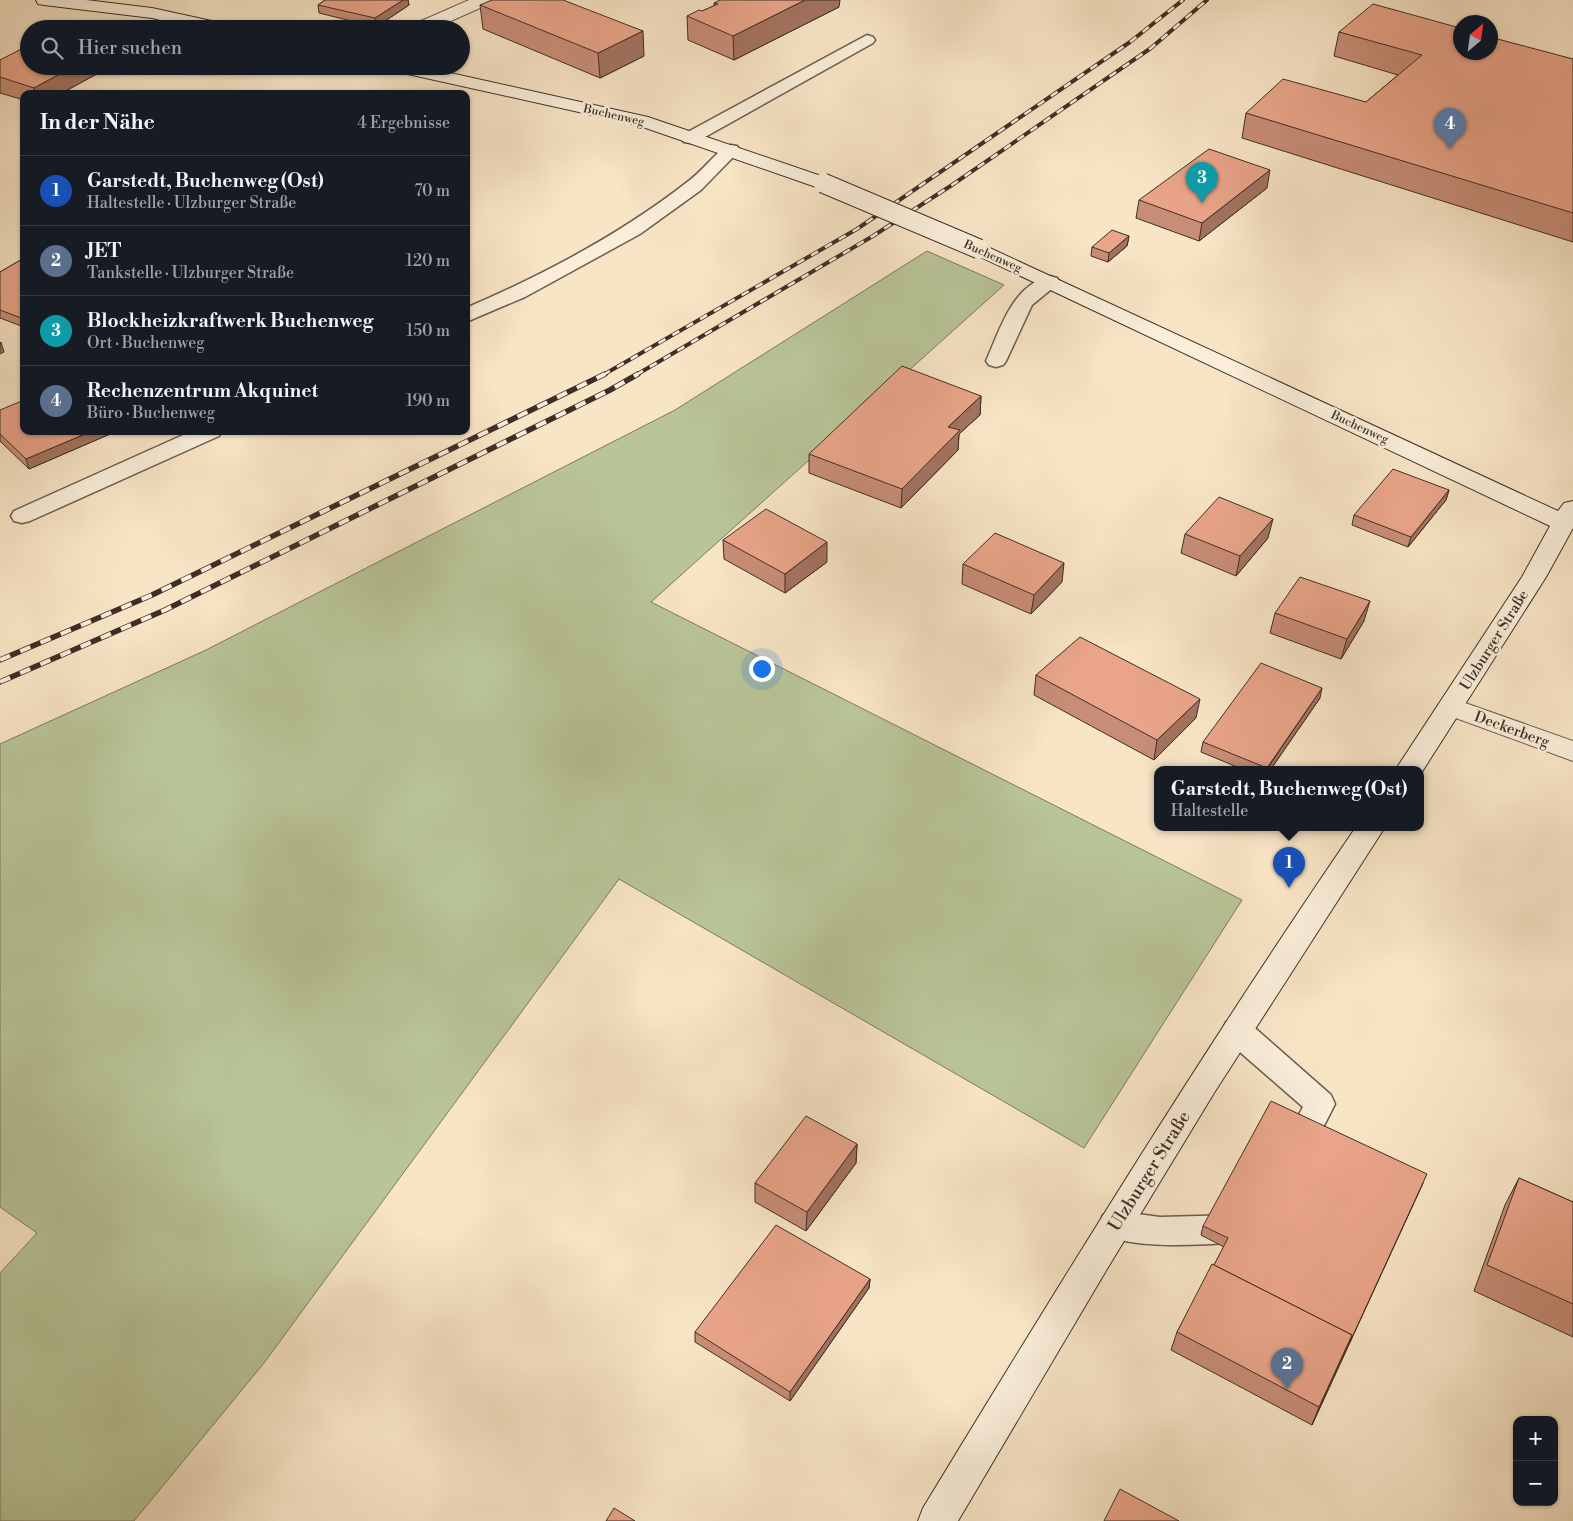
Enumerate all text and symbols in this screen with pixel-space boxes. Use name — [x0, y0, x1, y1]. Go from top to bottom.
north arrow — [1453, 15, 1498, 60]
search box — [20, 20, 470, 75]
icon: search — [38, 34, 66, 62]
text: Hier suchen — [78, 36, 182, 60]
street label: Buchenweg — [581, 101, 647, 130]
pin: 4 — [1434, 108, 1466, 149]
text: In der Nähe — [40, 110, 155, 136]
text: 4 Ergebnisse — [357, 113, 450, 133]
pin: 3 — [1186, 162, 1218, 203]
text: Garstedt, Buchenweg (Ost) — [87, 169, 324, 193]
text: 1 — [52, 181, 60, 201]
text: 70 m — [414, 181, 450, 201]
text: Haltestelle · Ulzburger Straße — [87, 193, 296, 213]
street label: Buchenweg — [960, 237, 1025, 276]
text: JET — [87, 239, 121, 263]
text: 2 — [51, 251, 61, 271]
text: 120 m — [406, 251, 450, 271]
text: Tankstelle · Ulzburger Straße — [87, 263, 294, 283]
text: Blockheizkraftwerk Buchenweg — [87, 309, 373, 333]
text: 3 — [51, 321, 61, 341]
text: 150 m — [406, 321, 450, 341]
text: Ort · Buchenweg — [87, 333, 205, 353]
text: Rechenzentrum Akquinet — [87, 379, 318, 403]
text: 4 — [51, 391, 61, 411]
text: 190 m — [406, 391, 450, 411]
text: Büro · Buchenweg — [87, 403, 215, 423]
street label: Buchenweg — [1328, 407, 1392, 448]
street label: Ulzburger Straße — [1456, 587, 1533, 694]
your location — [749, 656, 775, 682]
street label: Deckerberg — [1472, 707, 1552, 752]
popup — [1154, 766, 1424, 831]
text: Garstedt, Buchenweg (Ost) — [1171, 777, 1407, 801]
text: Haltestelle — [1171, 801, 1248, 821]
pin: 1 — [1273, 847, 1305, 888]
street label: Ulzburger Straße — [1103, 1107, 1196, 1236]
pin: 2 — [1271, 1348, 1303, 1389]
map controls — [1513, 1416, 1558, 1506]
button: + — [1513, 1416, 1558, 1461]
button: − — [1513, 1461, 1558, 1506]

